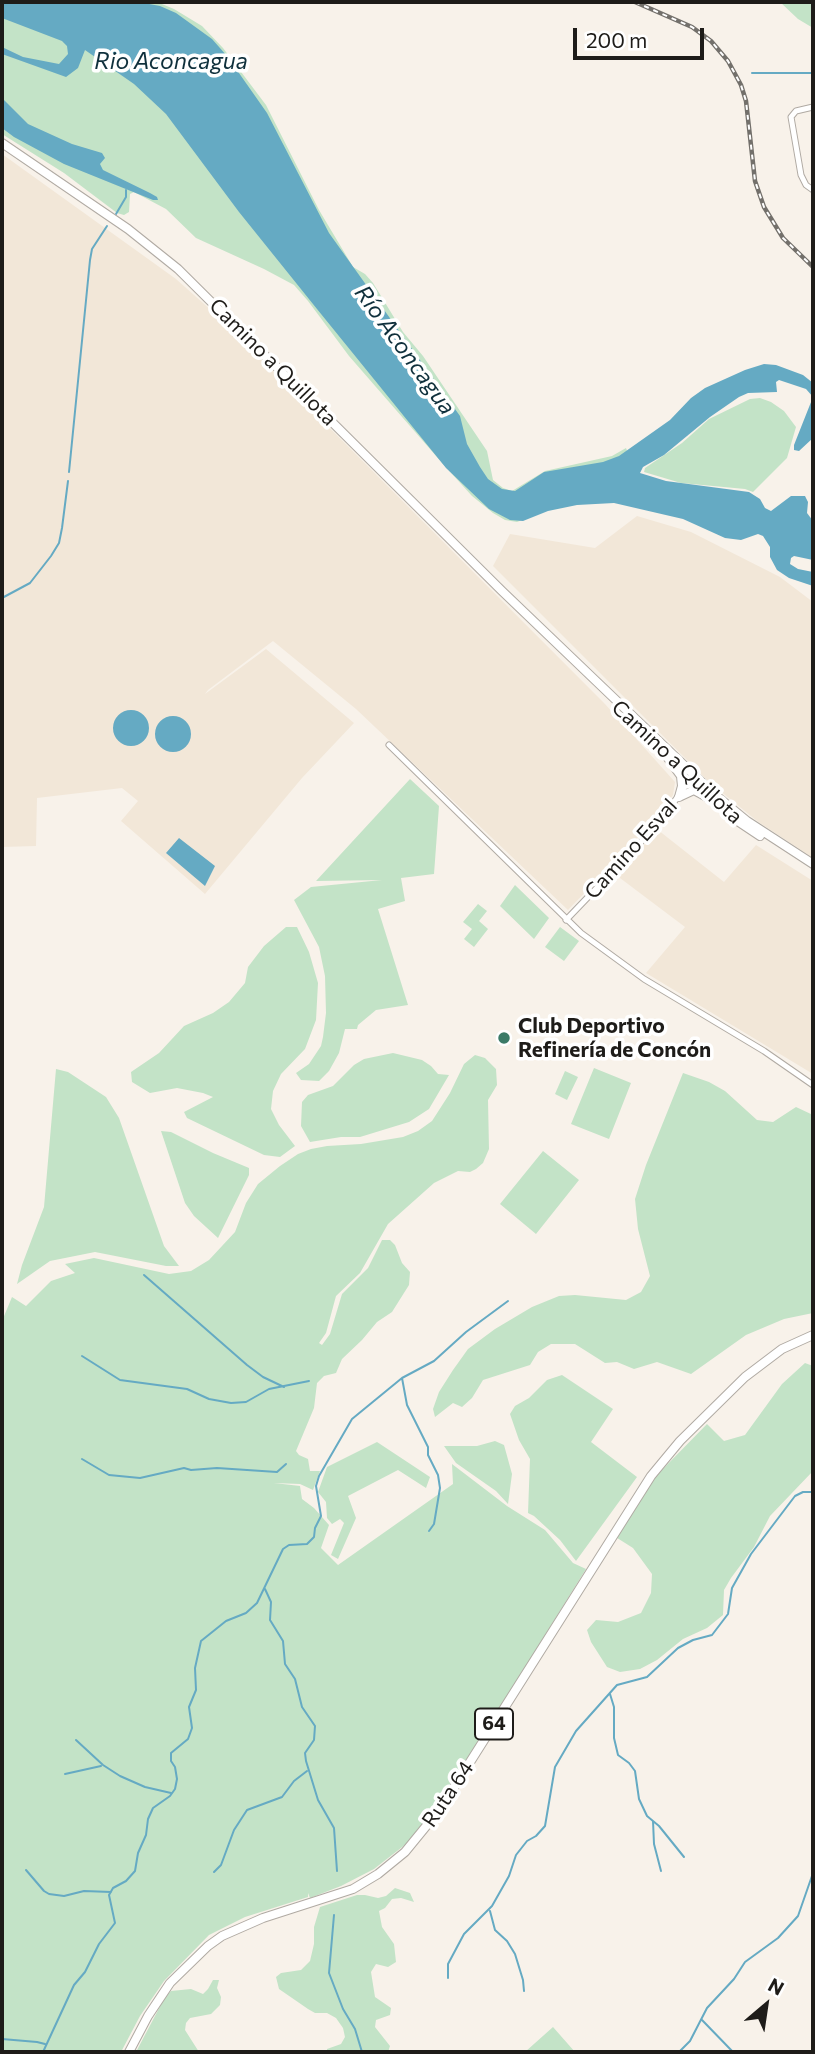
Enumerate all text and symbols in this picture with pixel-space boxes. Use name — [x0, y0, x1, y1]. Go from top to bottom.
scale bar — [577, 14, 708, 58]
text: 200 m — [586, 27, 647, 52]
water label: Rio Aconcagua — [94, 47, 248, 75]
water label: Río Aconcagua — [349, 280, 461, 420]
street label: Camino a Quillota — [204, 293, 342, 431]
street label: Camino a Quillota — [606, 695, 748, 829]
street label: Camino Esval — [579, 794, 683, 904]
place label: Club Deportivo Refinería de Concón — [518, 1013, 711, 1063]
marker: Club Deportivo Refinería de Concón — [496, 1030, 512, 1046]
road number: 64 — [475, 1708, 513, 1740]
street label: Ruta 64 — [417, 1756, 479, 1832]
north arrow — [731, 1970, 801, 2040]
text: N — [765, 1973, 788, 2000]

